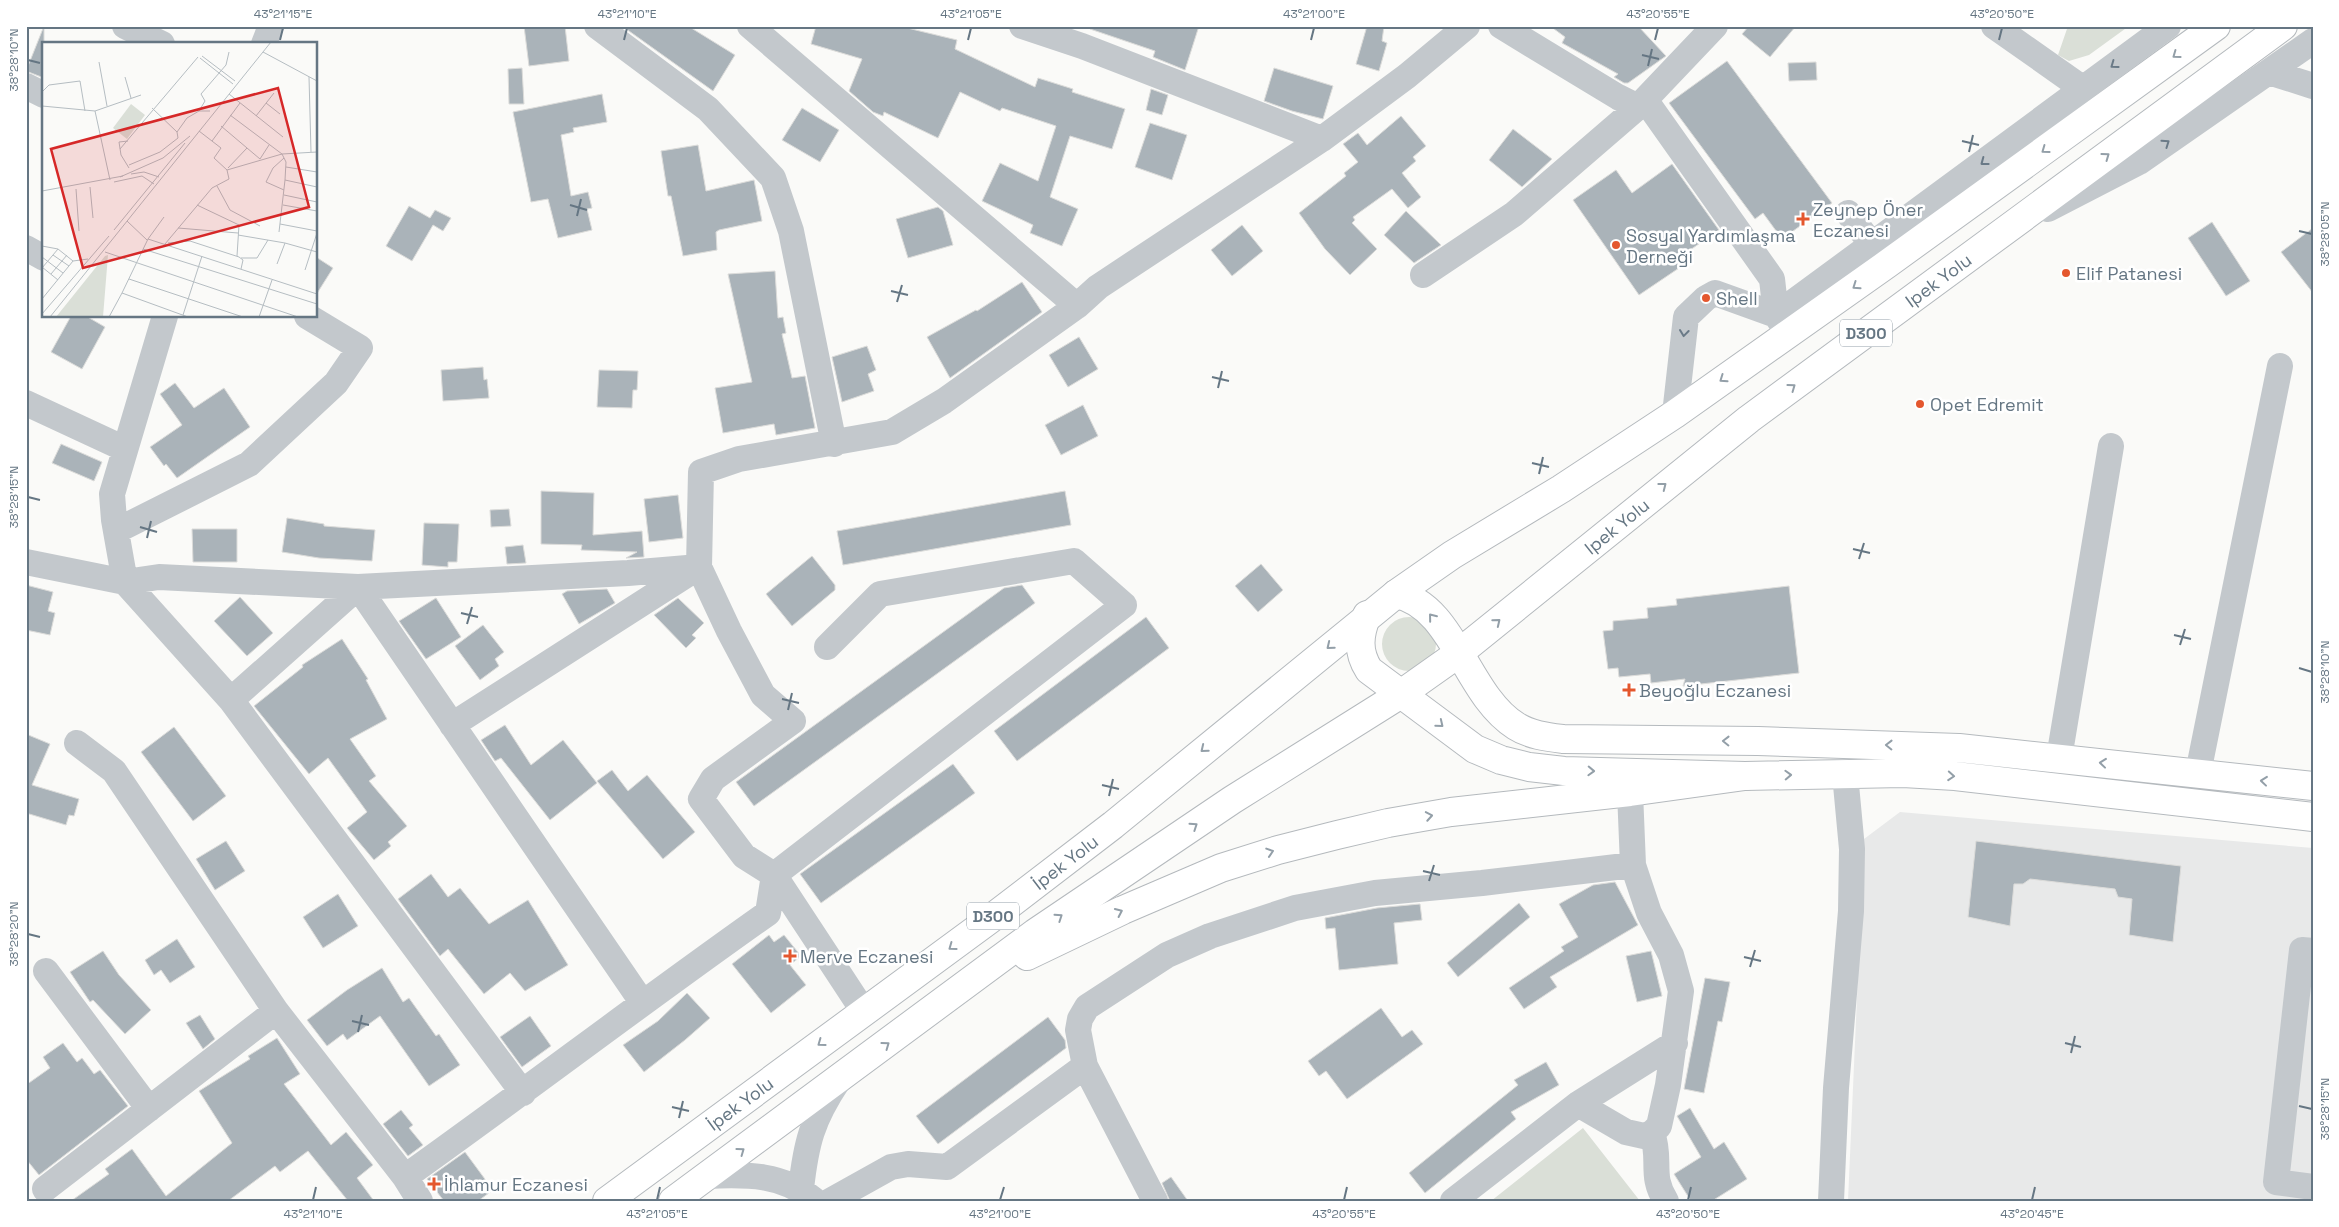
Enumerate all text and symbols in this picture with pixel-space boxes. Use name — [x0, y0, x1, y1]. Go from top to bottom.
text: 43°21'15"E — [254, 6, 313, 22]
text: 43°21'10"E — [597, 6, 657, 22]
text: 43°21'05"E — [940, 6, 1002, 22]
text: 43°21'00"E — [1283, 6, 1345, 22]
text: 43°20'55"E — [1626, 6, 1690, 22]
text: 43°20'50"E — [1970, 6, 2034, 22]
text: 38°28'10"N — [6, 29, 22, 91]
inset map — [42, 42, 318, 318]
one-way arrow — [2172, 49, 2182, 58]
one-way arrow — [2110, 59, 2120, 68]
one-way arrow — [2160, 140, 2170, 149]
one-way arrow — [2042, 145, 2051, 153]
one-way arrow — [2100, 153, 2110, 162]
one-way arrow — [1981, 156, 1990, 164]
place label: Zeynep Öner Eczanesi — [1813, 198, 1923, 242]
text: 38°28'05"N — [2317, 202, 2333, 266]
marker: Zeynep Öner Eczanesi — [1797, 213, 1809, 225]
place label: Sosyal Yardımlaşma Derneği — [1626, 224, 1796, 268]
marker: Sosyal Yardımlaşma Derneği — [1610, 239, 1622, 251]
street label: Ipek Yolu — [1900, 248, 1976, 312]
place label: Elif Patanesi — [2076, 262, 2182, 285]
marker: Elif Patanesi — [2060, 267, 2072, 279]
one-way arrow — [1852, 280, 1862, 289]
place label: Shell — [1716, 287, 1758, 310]
marker: Shell — [1700, 292, 1712, 304]
road number: D300 — [1840, 319, 1892, 346]
one-way arrow — [1679, 329, 1690, 337]
one-way arrow — [1719, 373, 1729, 382]
one-way arrow — [1786, 384, 1796, 393]
place label: Opet Edremit — [1930, 393, 2044, 416]
marker: Opet Edremit — [1914, 398, 1926, 410]
text: 38°28'15"N — [6, 466, 22, 528]
one-way arrow — [1657, 484, 1666, 492]
street label: Ipek Yolu — [1579, 493, 1654, 559]
one-way arrow — [1429, 613, 1438, 622]
one-way arrow — [1491, 620, 1500, 628]
one-way arrow — [1326, 641, 1335, 650]
text: 38°28'10"N — [2317, 641, 2333, 703]
place label: Beyoğlu Eczanesi — [1639, 679, 1791, 702]
marker: Beyoğlu Eczanesi — [1623, 684, 1635, 696]
one-way arrow — [1434, 719, 1443, 727]
one-way arrow — [1722, 735, 1730, 746]
one-way arrow — [1884, 740, 1892, 750]
one-way arrow — [1201, 744, 1210, 753]
one-way arrow — [2098, 758, 2106, 769]
one-way arrow — [1587, 766, 1595, 777]
one-way arrow — [1785, 770, 1793, 780]
one-way arrow — [1947, 771, 1955, 782]
one-way arrow — [2260, 776, 2268, 787]
one-way arrow — [1424, 811, 1433, 821]
one-way arrow — [1188, 823, 1197, 832]
street label: İpek Yolu — [1028, 829, 1102, 894]
one-way arrow — [1266, 848, 1274, 858]
text: 38°28'20"N — [6, 901, 22, 967]
road number: D300 — [967, 902, 1019, 929]
one-way arrow — [1114, 908, 1123, 918]
one-way arrow — [1053, 914, 1063, 923]
one-way arrow — [949, 941, 958, 949]
place label: Merve Eczanesi — [800, 945, 933, 968]
marker: Merve Eczanesi — [784, 950, 796, 962]
one-way arrow — [818, 1037, 827, 1046]
one-way arrow — [880, 1042, 890, 1051]
street label: İpek Yolu — [702, 1071, 778, 1135]
text: 38°28'15"N — [2317, 1078, 2333, 1140]
one-way arrow — [735, 1149, 744, 1157]
place label: İhlamur Eczanesi — [444, 1173, 588, 1196]
marker: İhlamur Eczanesi — [428, 1178, 440, 1190]
text: 43°21'10"E — [283, 1206, 343, 1222]
text: 43°21'05"E — [626, 1206, 688, 1222]
text: 43°21'00"E — [969, 1206, 1031, 1222]
text: 43°20'55"E — [1312, 1206, 1376, 1222]
text: 43°20'50"E — [1656, 1206, 1720, 1222]
text: 43°20'45"E — [2000, 1206, 2064, 1222]

